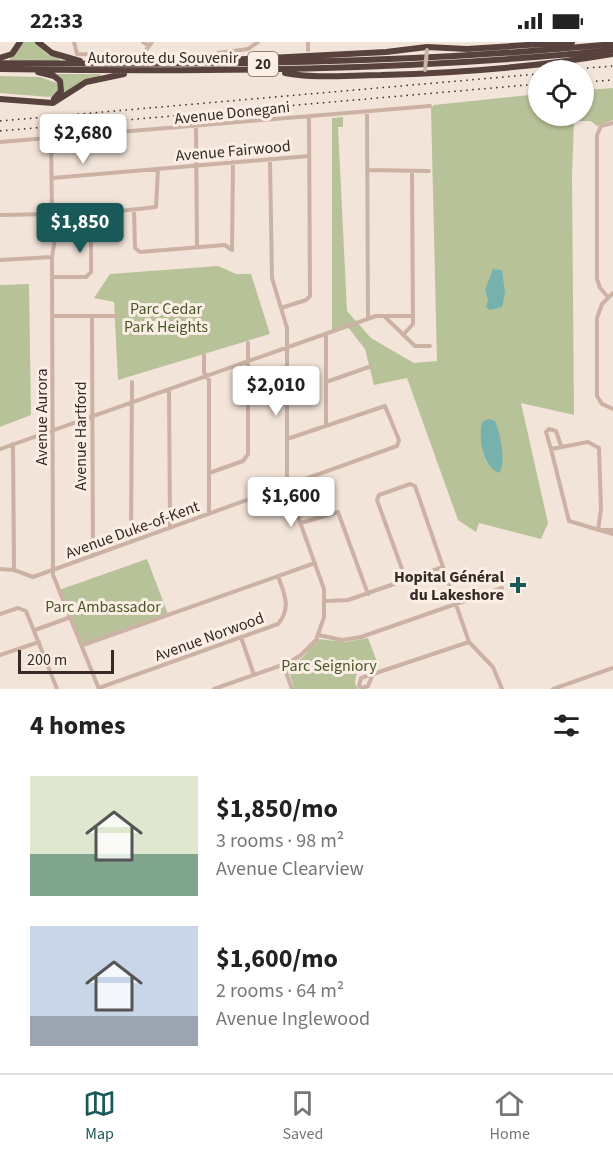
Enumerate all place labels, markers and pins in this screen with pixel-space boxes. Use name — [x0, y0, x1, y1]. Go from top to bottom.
pin: $2,680 — [34, 114, 132, 165]
pin: $1,850 — [31, 203, 129, 254]
pin: $2,010 — [227, 366, 325, 417]
pin: $1,600 — [242, 477, 340, 528]
place label: Hopital Général du Lakeshore — [394, 566, 504, 606]
marker: Hopital Général du Lakeshore — [509, 576, 527, 594]

